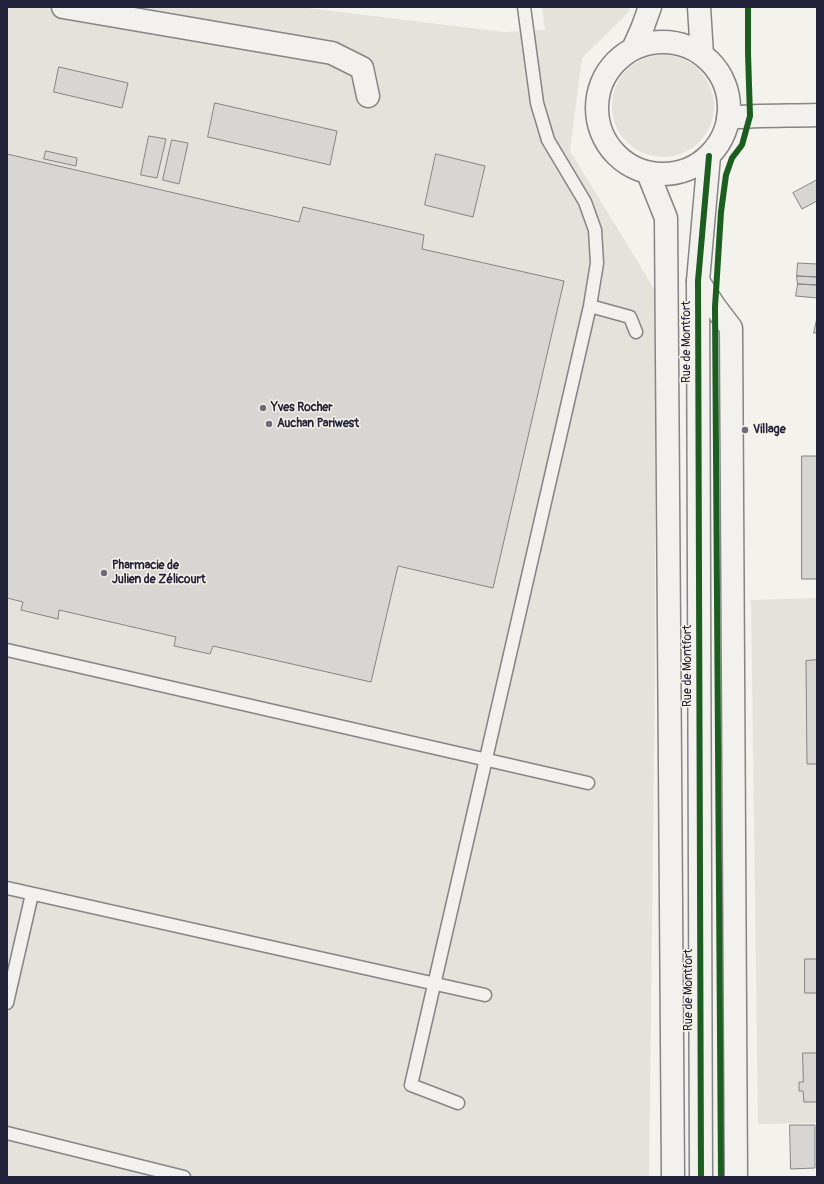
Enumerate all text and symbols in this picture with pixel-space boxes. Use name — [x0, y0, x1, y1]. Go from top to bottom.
street label: Rue de Montfort — [680, 301, 694, 383]
place label: Yves Rocher — [271, 401, 333, 415]
marker: Yves Rocher — [258, 403, 268, 413]
place label: Auchan Pariwest — [277, 417, 359, 431]
marker: Auchan Pariwest — [264, 419, 274, 429]
place label: Village — [753, 423, 786, 437]
marker: Village — [740, 425, 750, 435]
place label: Pharmacie de Julien de Zélicourt — [112, 559, 206, 587]
marker: Pharmacie de Julien de Zélicourt — [99, 568, 109, 578]
street label: Rue de Montfort — [681, 625, 695, 707]
street label: Rue de Montfort — [682, 949, 696, 1031]

